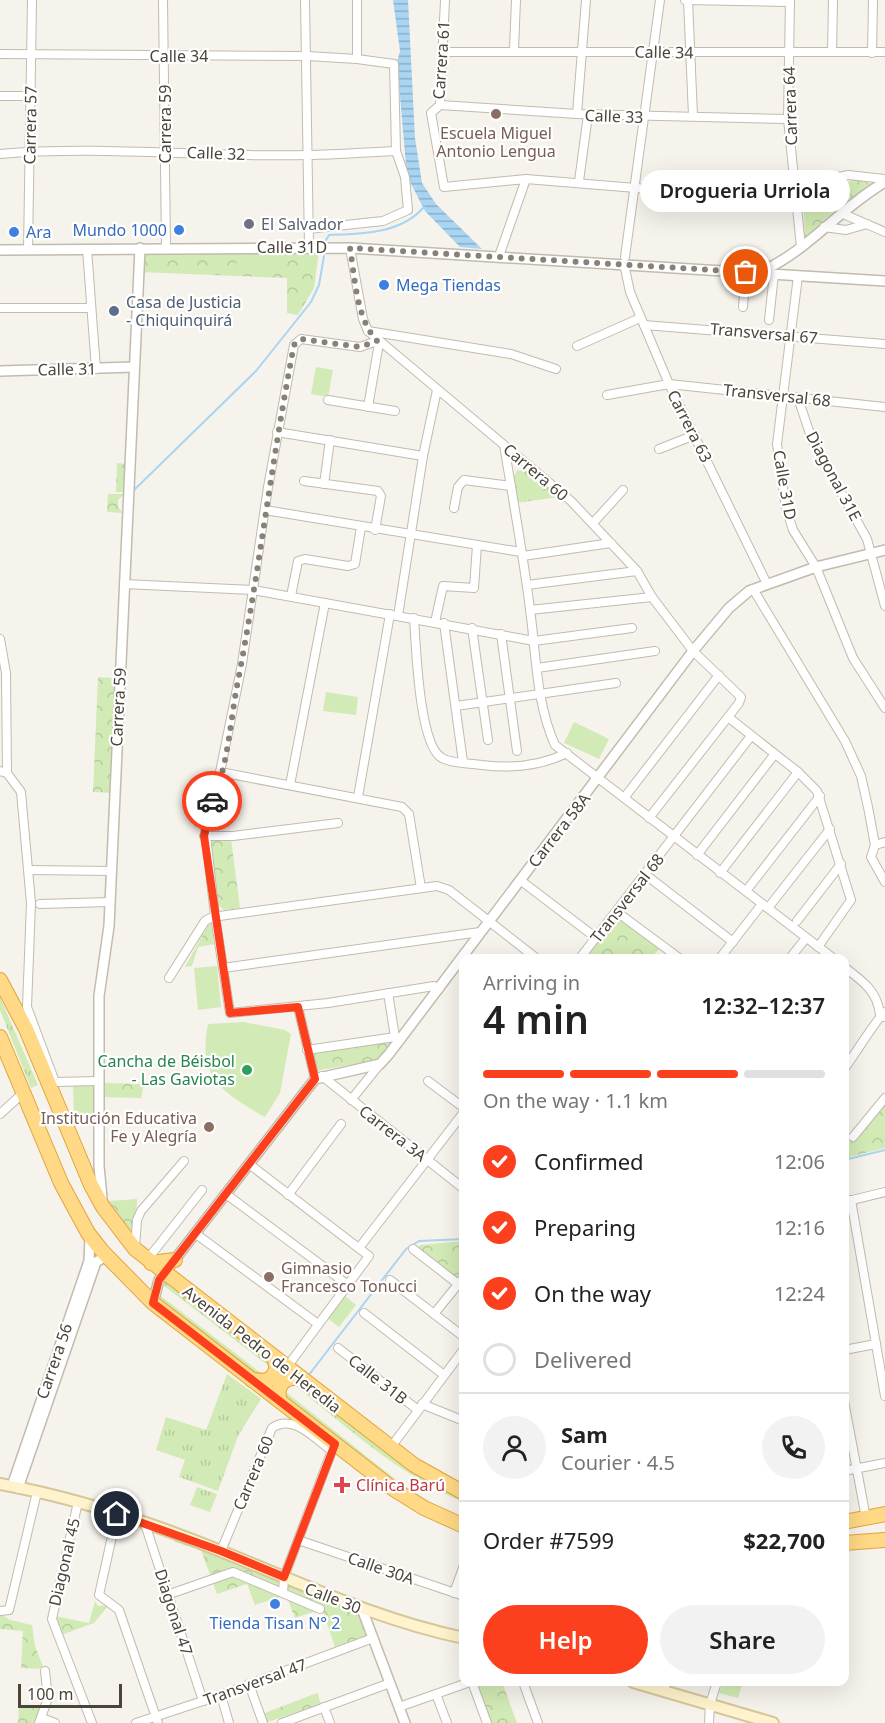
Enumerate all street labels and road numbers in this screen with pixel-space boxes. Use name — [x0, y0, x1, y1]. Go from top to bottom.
street label: Carrera 61 — [427, 20, 455, 100]
street label: Calle 34 — [634, 40, 694, 64]
street label: Calle 34 — [150, 45, 208, 67]
street label: Carrera 64 — [778, 66, 802, 146]
street label: Carrera 57 — [18, 85, 42, 165]
street label: Carrera 59 — [154, 85, 176, 163]
street label: Calle 33 — [584, 104, 644, 128]
street label: Calle 32 — [186, 141, 246, 165]
street label: Calle 31D — [257, 236, 327, 258]
street label: Transversal 67 — [709, 317, 819, 349]
street label: Calle 31 — [37, 357, 97, 381]
street label: Transversal 68 — [722, 378, 832, 412]
street label: Carrera 63 — [662, 386, 718, 466]
street label: Diagonal 31E — [801, 427, 867, 525]
street label: Carrera 60 — [499, 438, 573, 506]
street label: Calle 31D — [768, 448, 802, 522]
street label: Carrera 59 — [105, 667, 131, 747]
street label: Carrera 58A — [523, 788, 596, 872]
street label: Transversal 68 — [585, 849, 669, 947]
street label: Carrera 3A — [355, 1100, 432, 1167]
street label: Avenida Pedro de Heredia — [178, 1280, 346, 1418]
street label: Carrera 56 — [31, 1320, 77, 1402]
street label: Calle 31B — [344, 1349, 412, 1409]
street label: Carrera 60 — [227, 1432, 279, 1514]
street label: Diagonal 45 — [43, 1516, 85, 1608]
street label: Calle 30A — [345, 1546, 418, 1590]
street label: Diagonal 47 — [150, 1566, 198, 1658]
street label: Calle 30 — [302, 1577, 364, 1619]
street label: Transversal 47 — [201, 1653, 309, 1711]

